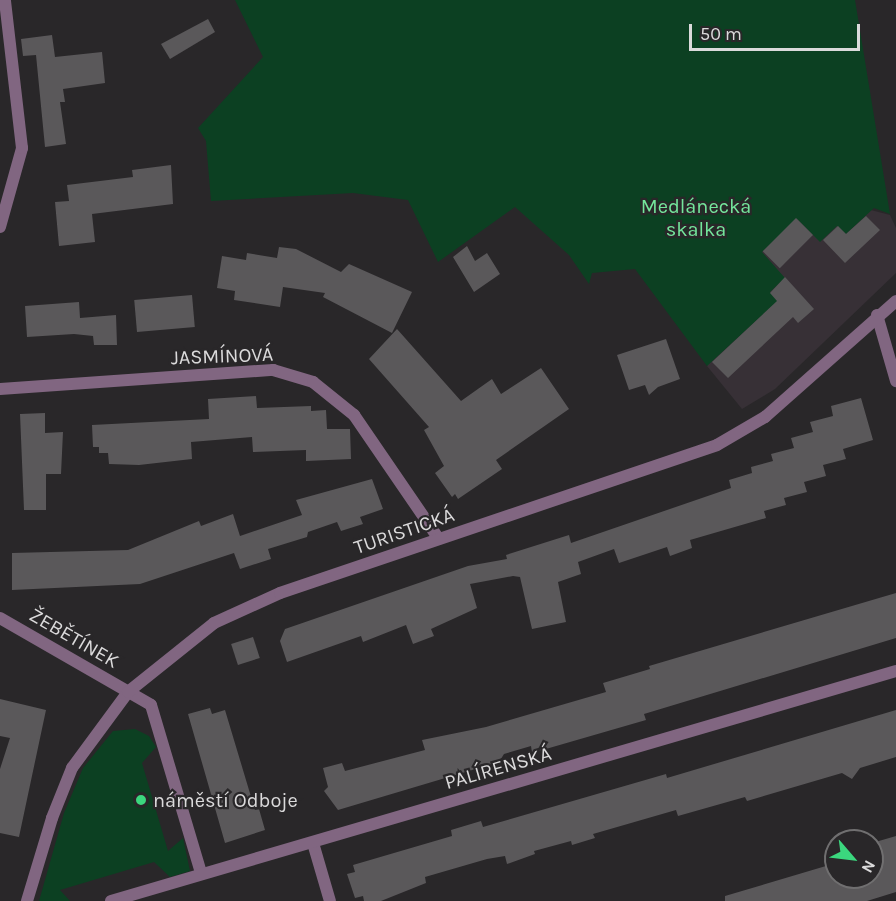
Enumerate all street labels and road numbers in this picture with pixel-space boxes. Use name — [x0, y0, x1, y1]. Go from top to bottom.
street label: JASMÍNOVÁ — [170, 342, 274, 370]
street label: TURISTICKÁ — [351, 503, 457, 559]
street label: ŽEBĚTÍNEK — [25, 603, 123, 673]
street label: PALÍRENSKÁ — [442, 741, 554, 795]

